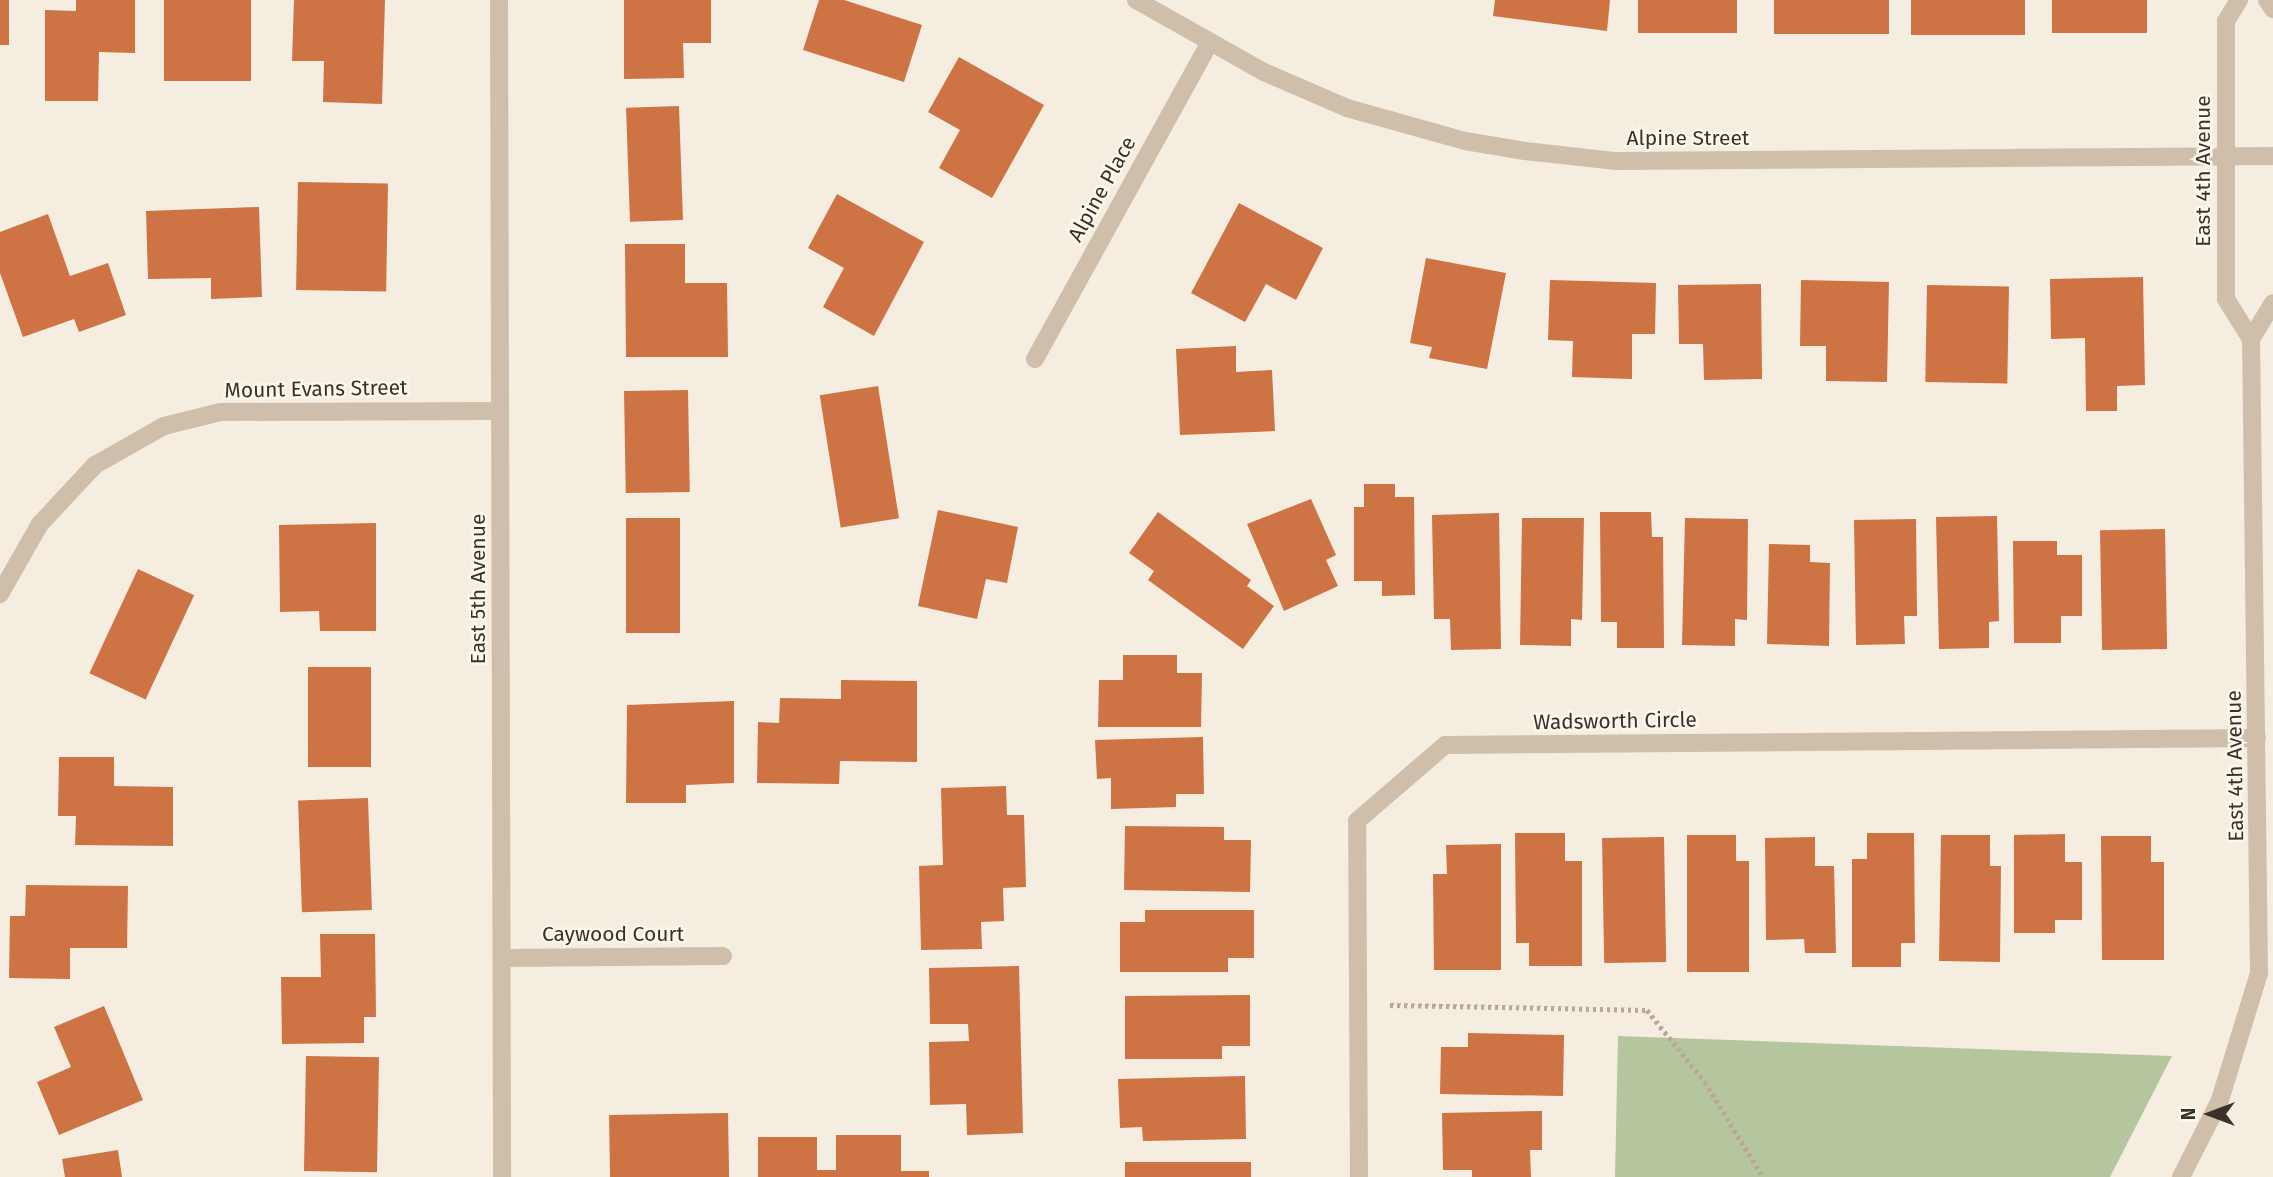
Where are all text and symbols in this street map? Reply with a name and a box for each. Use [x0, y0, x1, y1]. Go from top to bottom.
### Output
street label: East 4th Avenue [2190, 95, 2216, 247]
street label: Alpine Street [1627, 125, 1749, 151]
street label: Alpine Place [1063, 132, 1141, 246]
street label: Mount Evans Street [224, 375, 408, 403]
street label: East 5th Avenue [465, 514, 491, 664]
street label: East 4th Avenue [2221, 690, 2249, 842]
street label: Wadsworth Circle [1533, 707, 1697, 735]
street label: Caywood Court [542, 921, 684, 947]
north arrow [2175, 1079, 2245, 1149]
text: N [2177, 1108, 2200, 1120]

